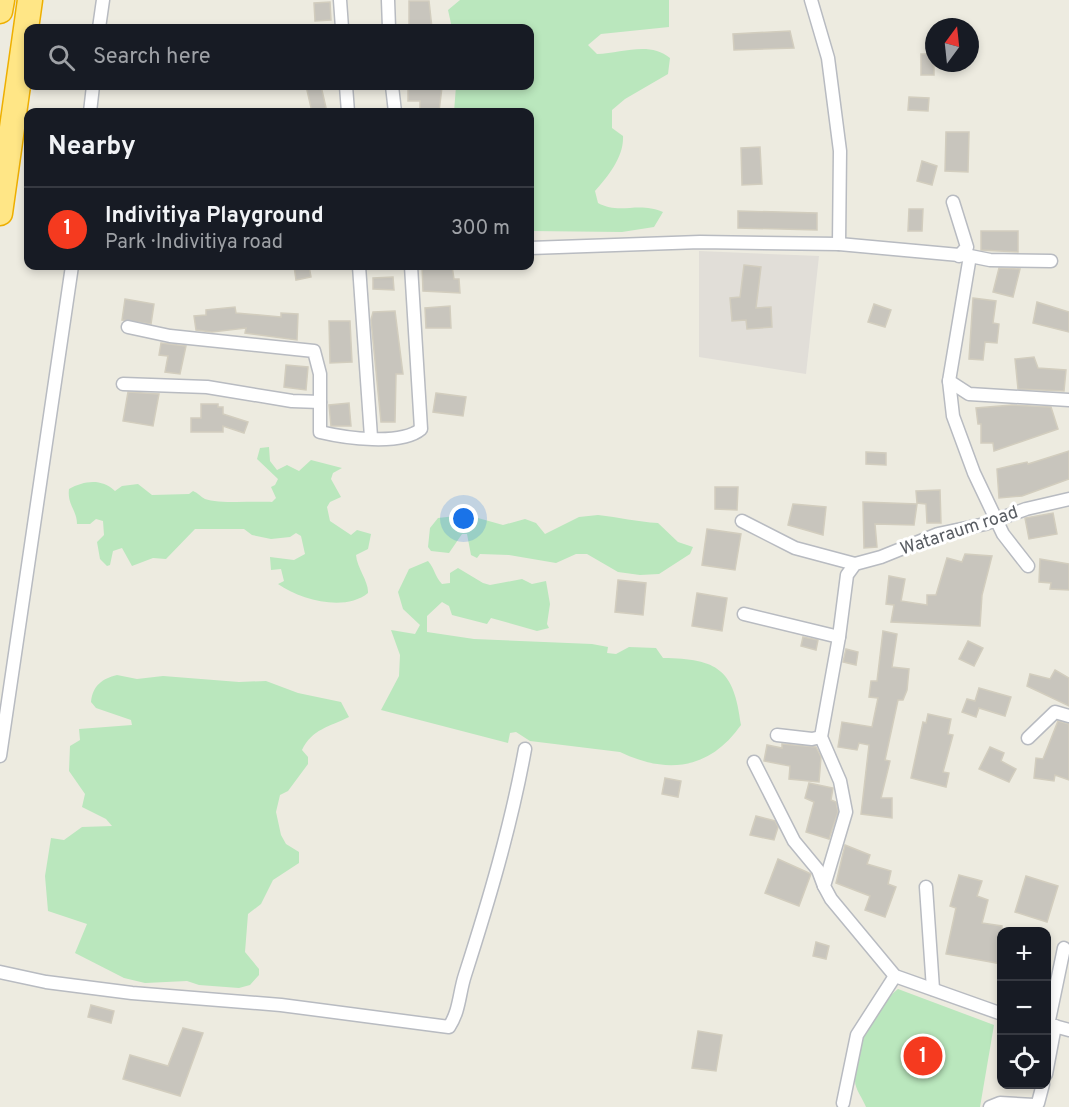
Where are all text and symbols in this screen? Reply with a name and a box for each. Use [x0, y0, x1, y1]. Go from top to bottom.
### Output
north arrow [925, 18, 979, 72]
search box [24, 24, 534, 90]
icon: search [45, 41, 78, 74]
text: Search here [93, 44, 211, 71]
text: Nearby [48, 131, 136, 164]
text: Indivitiya Playground [105, 203, 324, 230]
text: 1 [64, 216, 72, 242]
text: 300 m [451, 216, 510, 242]
text: Park · Indivitiya road [105, 230, 283, 256]
street label: Wataraum road [898, 502, 1021, 561]
your location [449, 504, 478, 533]
map controls [997, 927, 1051, 1089]
button: + [997, 927, 1051, 981]
button: − [997, 981, 1051, 1035]
pin: 1 [904, 1034, 942, 1078]
button: locate [997, 1035, 1051, 1089]

